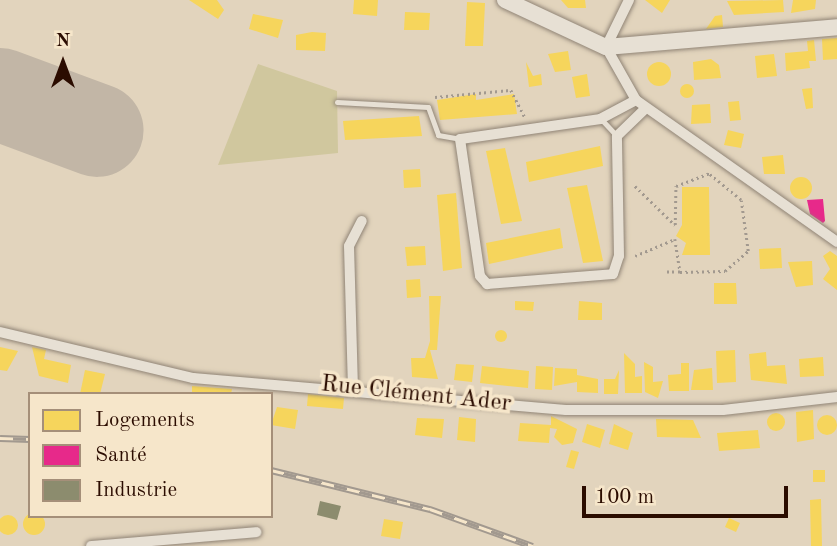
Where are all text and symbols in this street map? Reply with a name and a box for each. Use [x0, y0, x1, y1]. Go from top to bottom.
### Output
north arrow [28, 28, 98, 98]
text: N [56, 32, 70, 51]
street label: Rue Clément Ader [319, 371, 513, 419]
legend [28, 392, 273, 518]
text: Logements [95, 410, 195, 431]
text: Santé [95, 445, 147, 466]
scale bar [585, 472, 792, 516]
text: Industrie [95, 480, 177, 501]
text: 100 m [595, 487, 654, 508]

